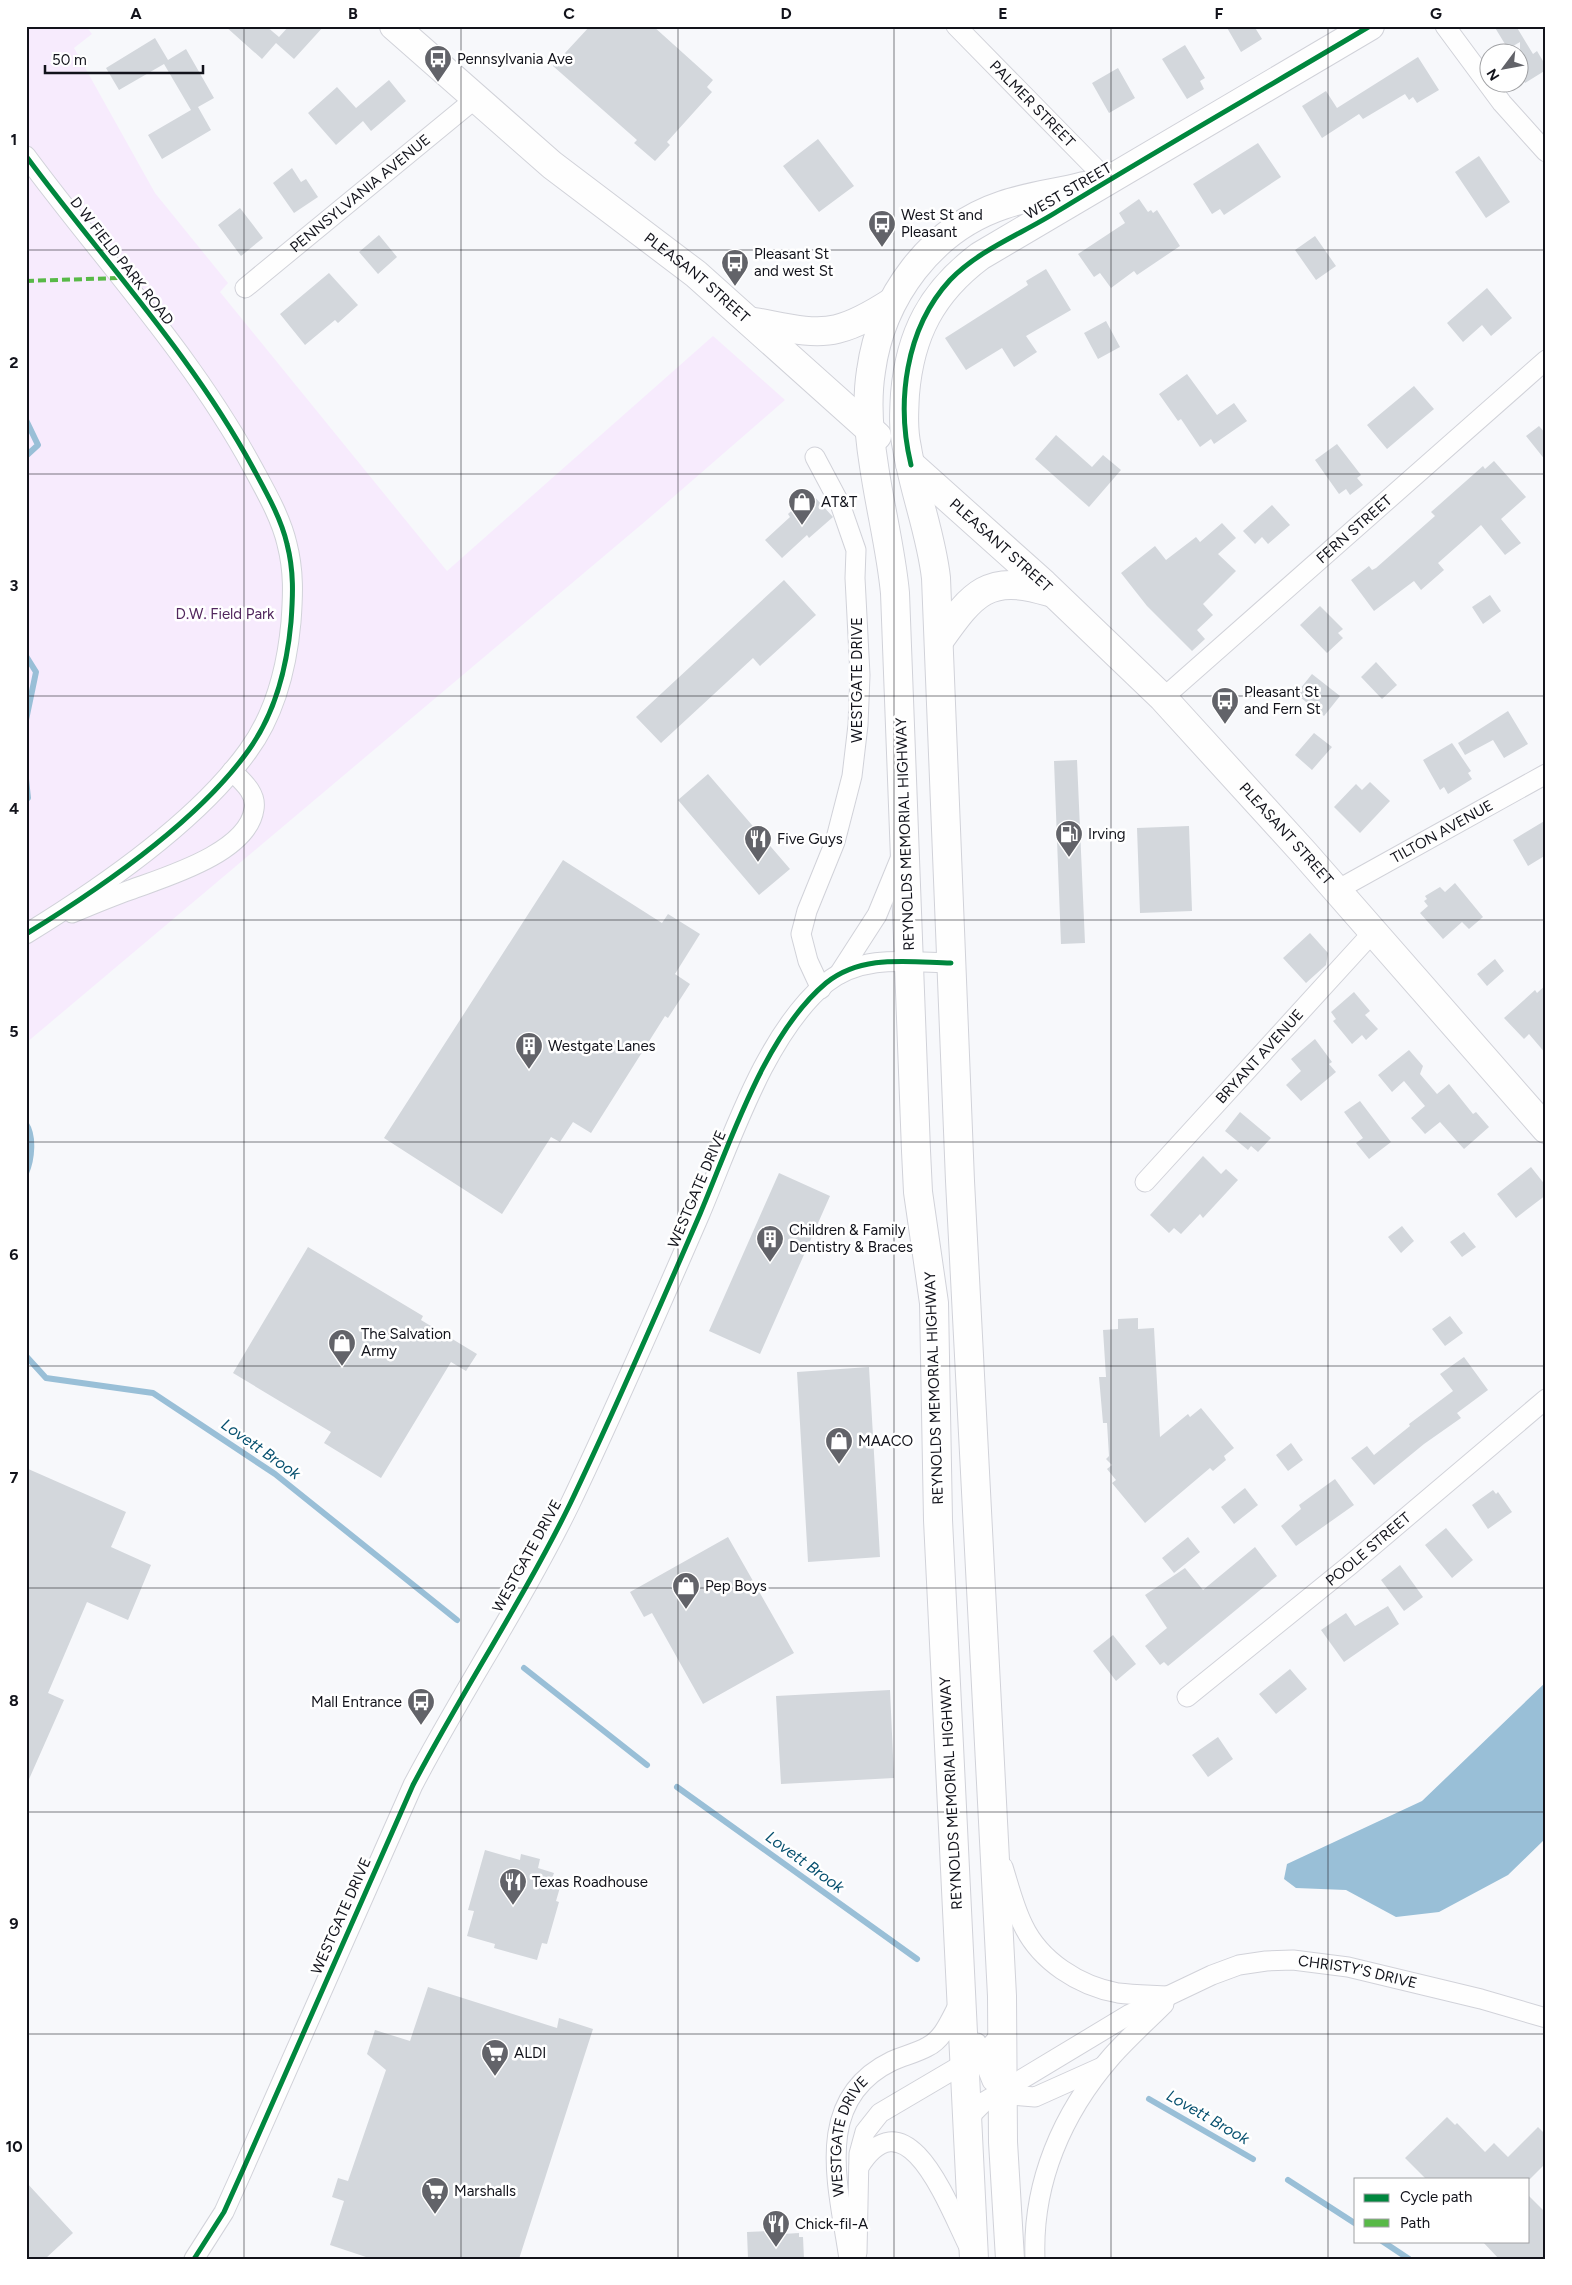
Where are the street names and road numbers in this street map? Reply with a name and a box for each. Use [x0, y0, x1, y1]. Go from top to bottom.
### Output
street label: PALMER STREET [986, 57, 1079, 151]
street label: PENNSYLVANIA AVENUE [286, 130, 434, 256]
street label: WEST STREET [1021, 158, 1115, 223]
street label: D W FIELD PARK ROAD [66, 193, 178, 329]
street label: PLEASANT STREET [641, 229, 754, 327]
street label: FERN STREET [1313, 491, 1396, 567]
street label: PLEASANT STREET [946, 495, 1056, 596]
street label: WESTGATE DRIVE [848, 617, 866, 743]
street label: REYNOLDS MEMORIAL HIGHWAY [892, 717, 918, 951]
street label: PLEASANT STREET [1235, 779, 1337, 889]
street label: TILTON AVENUE [1388, 796, 1496, 867]
street label: BRYANT AVENUE [1212, 1006, 1307, 1107]
street label: WESTGATE DRIVE [664, 1128, 730, 1250]
street label: REYNOLDS MEMORIAL HIGHWAY [921, 1271, 947, 1505]
street label: WESTGATE DRIVE [489, 1497, 565, 1615]
street label: POOLE STREET [1322, 1508, 1415, 1590]
street label: REYNOLDS MEMORIAL HIGHWAY [936, 1676, 966, 1910]
street label: WESTGATE DRIVE [307, 1855, 375, 1977]
street label: CHRISTY'S DRIVE [1297, 1952, 1419, 1992]
street label: WESTGATE DRIVE [827, 2072, 872, 2198]

